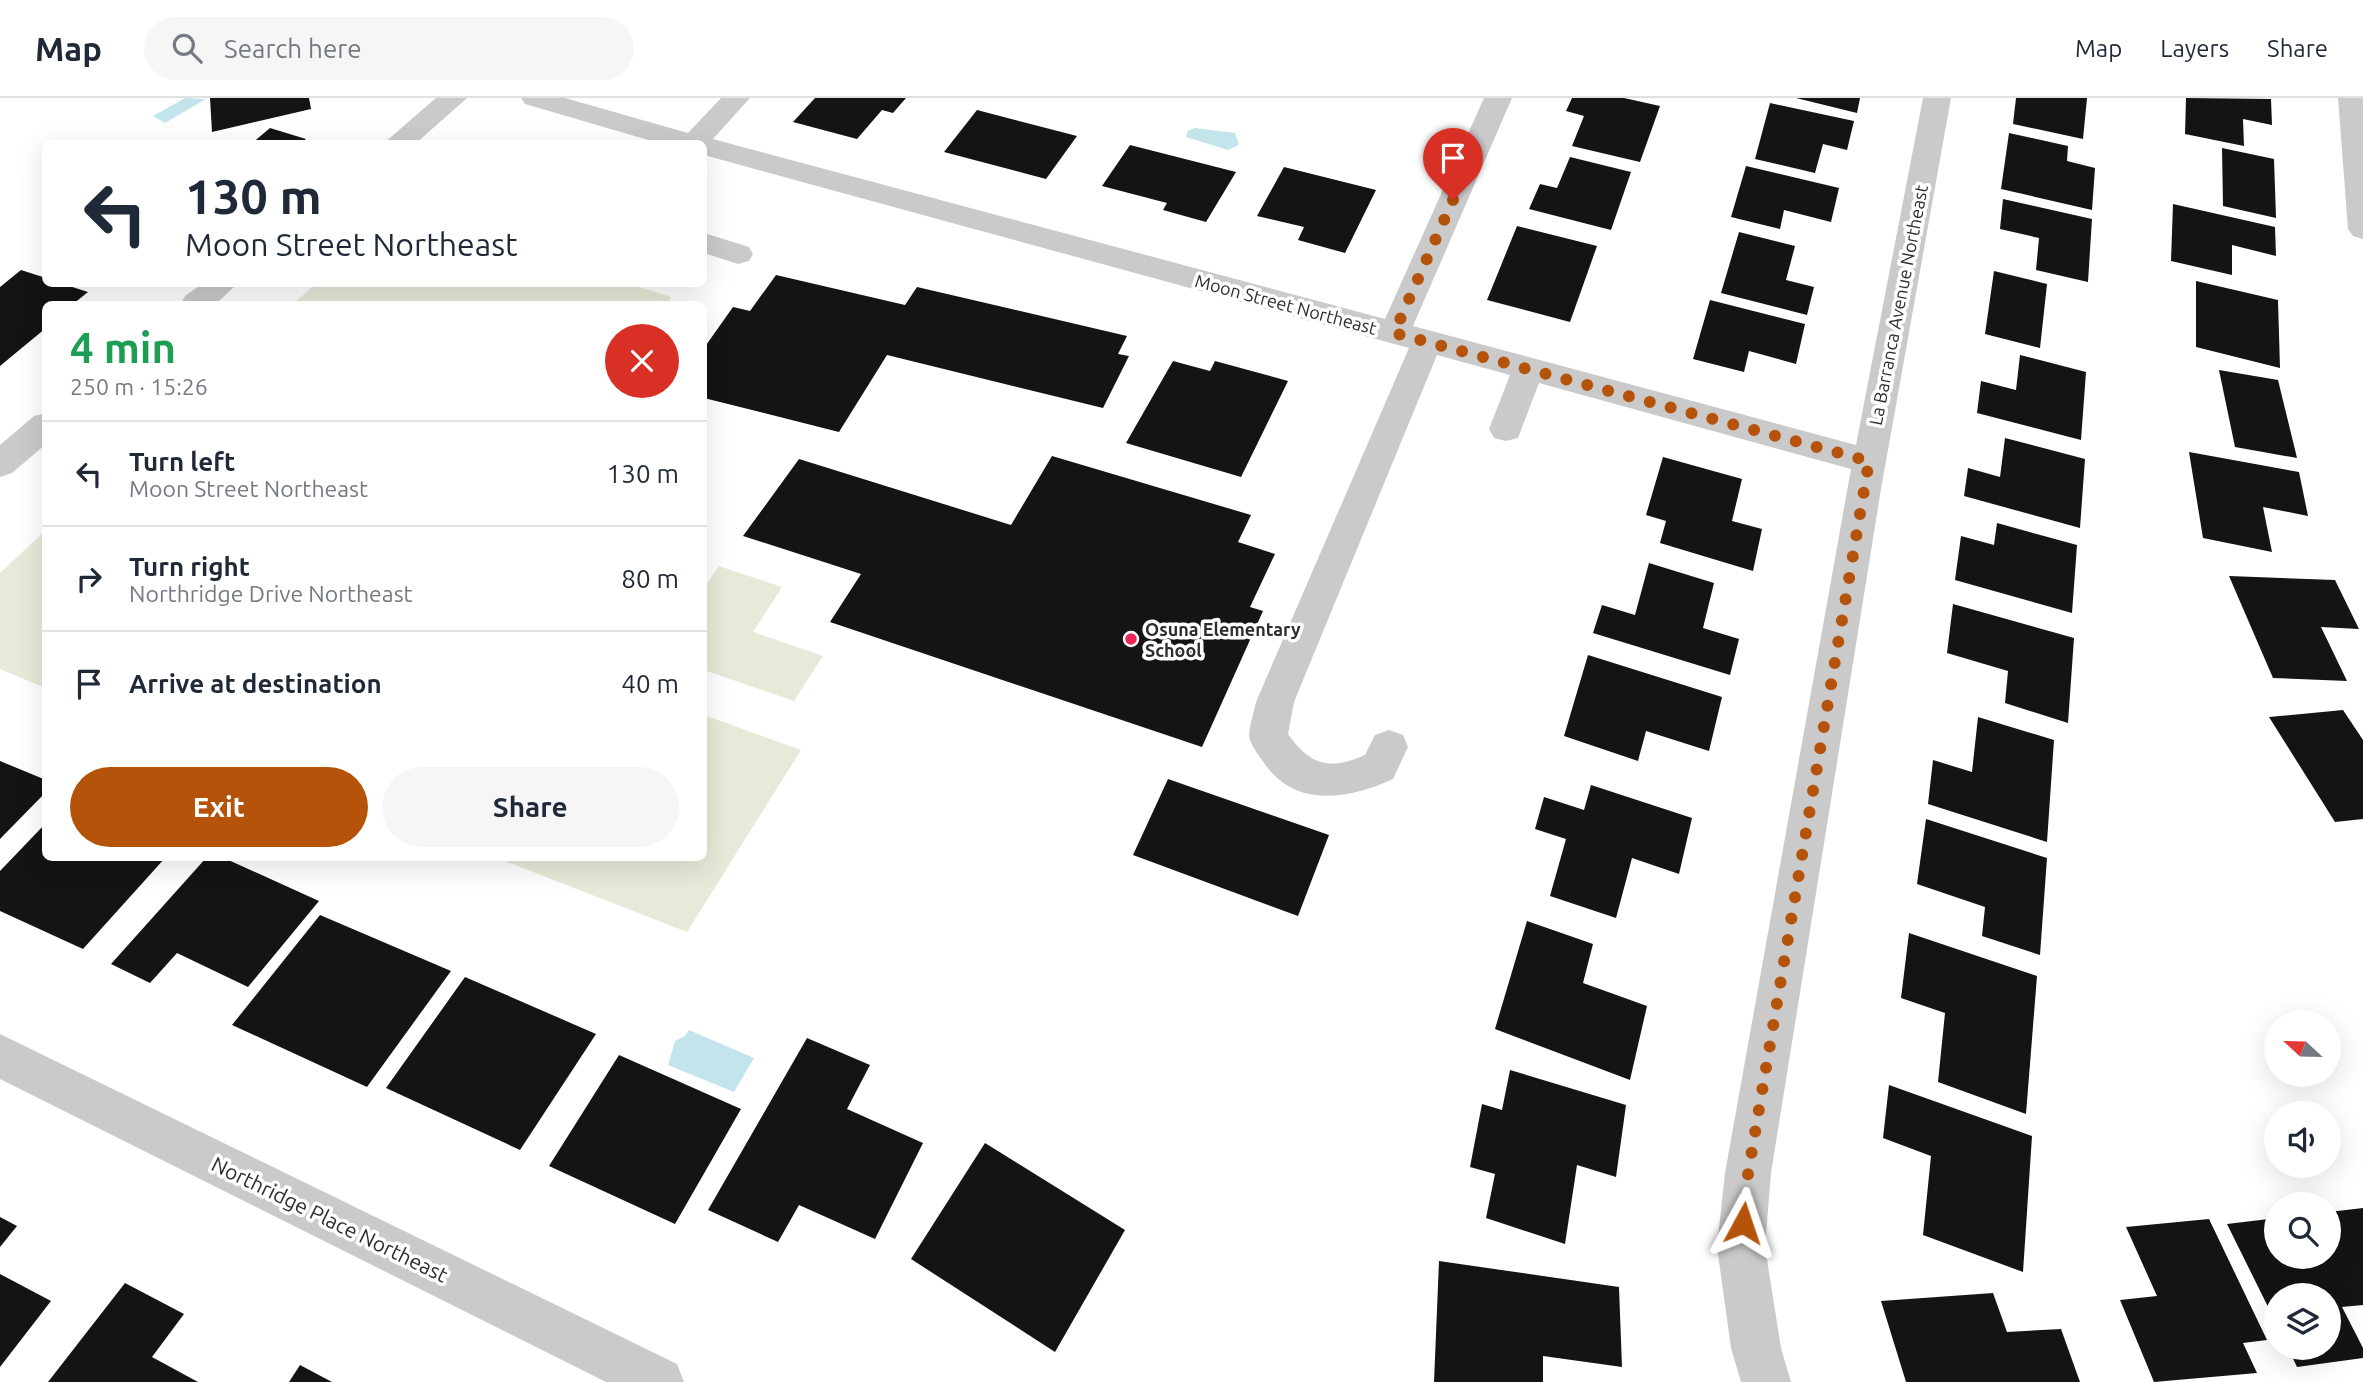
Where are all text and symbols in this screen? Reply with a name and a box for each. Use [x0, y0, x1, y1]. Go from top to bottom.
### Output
search box [144, 17, 634, 80]
icon: search [168, 29, 206, 67]
text: Map [35, 30, 102, 67]
text: Search here [224, 34, 362, 63]
text: Map [2075, 35, 2122, 62]
text: Layers [2160, 35, 2229, 62]
text: Share [2267, 35, 2328, 62]
pin [1423, 128, 1483, 200]
icon: arrive [1434, 139, 1472, 177]
icon: left [70, 168, 161, 259]
text: 130 m [185, 168, 322, 223]
street label: La Barranca Avenue Northeast [1865, 183, 1931, 427]
text: Moon Street Northeast [185, 226, 518, 262]
street label: Moon Street Northeast [1193, 270, 1379, 338]
text: 4 min [70, 324, 176, 371]
button: close [605, 324, 679, 398]
text: 250 m · 15:26 [70, 374, 208, 399]
text: Turn left [129, 447, 235, 476]
icon: left [70, 455, 108, 493]
text: 130 m [607, 459, 679, 488]
text: Moon Street Northeast [129, 476, 368, 501]
text: Turn right [129, 552, 250, 581]
icon: right [70, 560, 108, 598]
text: 80 m [621, 564, 679, 593]
text: Northridge Drive Northeast [129, 581, 413, 606]
place label: Osuna Elementary School [1145, 619, 1301, 660]
marker: Osuna Elementary School [1123, 631, 1139, 647]
icon: arrive [70, 665, 108, 703]
text: Arrive at destination [129, 669, 382, 698]
text: 40 m [621, 669, 679, 698]
button: Exit [70, 767, 368, 847]
button: Share [382, 767, 679, 847]
north arrow [2264, 1010, 2342, 1087]
map controls [2264, 1010, 2341, 1360]
button: sound [2264, 1101, 2341, 1178]
street label: Northridge Place Northeast [208, 1151, 452, 1287]
position arrow [1706, 1186, 1780, 1260]
button: search [2264, 1192, 2341, 1269]
button: layers [2264, 1283, 2341, 1360]

